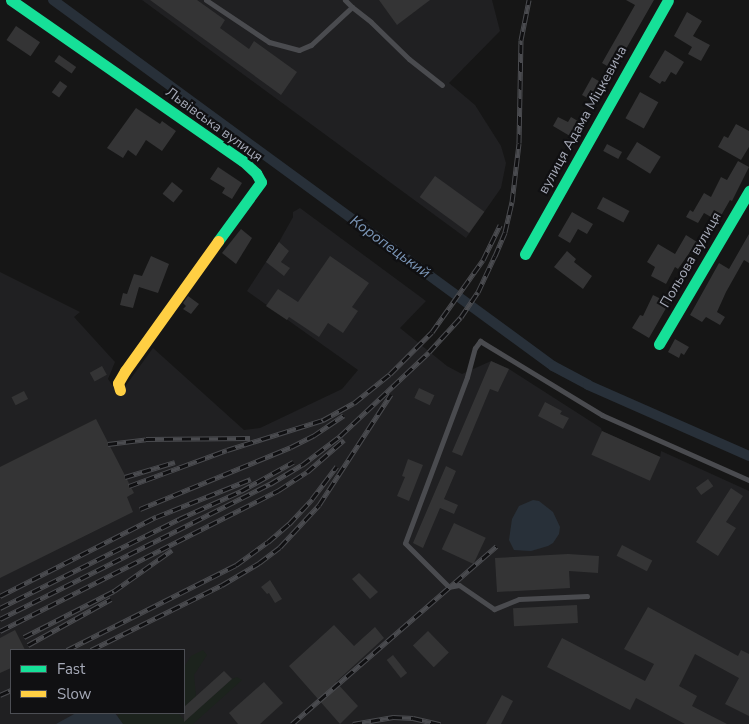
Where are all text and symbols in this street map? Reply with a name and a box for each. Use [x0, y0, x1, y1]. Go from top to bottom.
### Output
street label: вулиця Адама Міцкевича [535, 43, 631, 197]
street label: Львівська вулиця [162, 84, 266, 166]
street label: Польова вулиця [657, 209, 725, 311]
water label: Коропецький [346, 212, 434, 282]
legend [10, 649, 185, 714]
text: Fast [57, 659, 85, 679]
text: Slow [57, 684, 91, 704]

